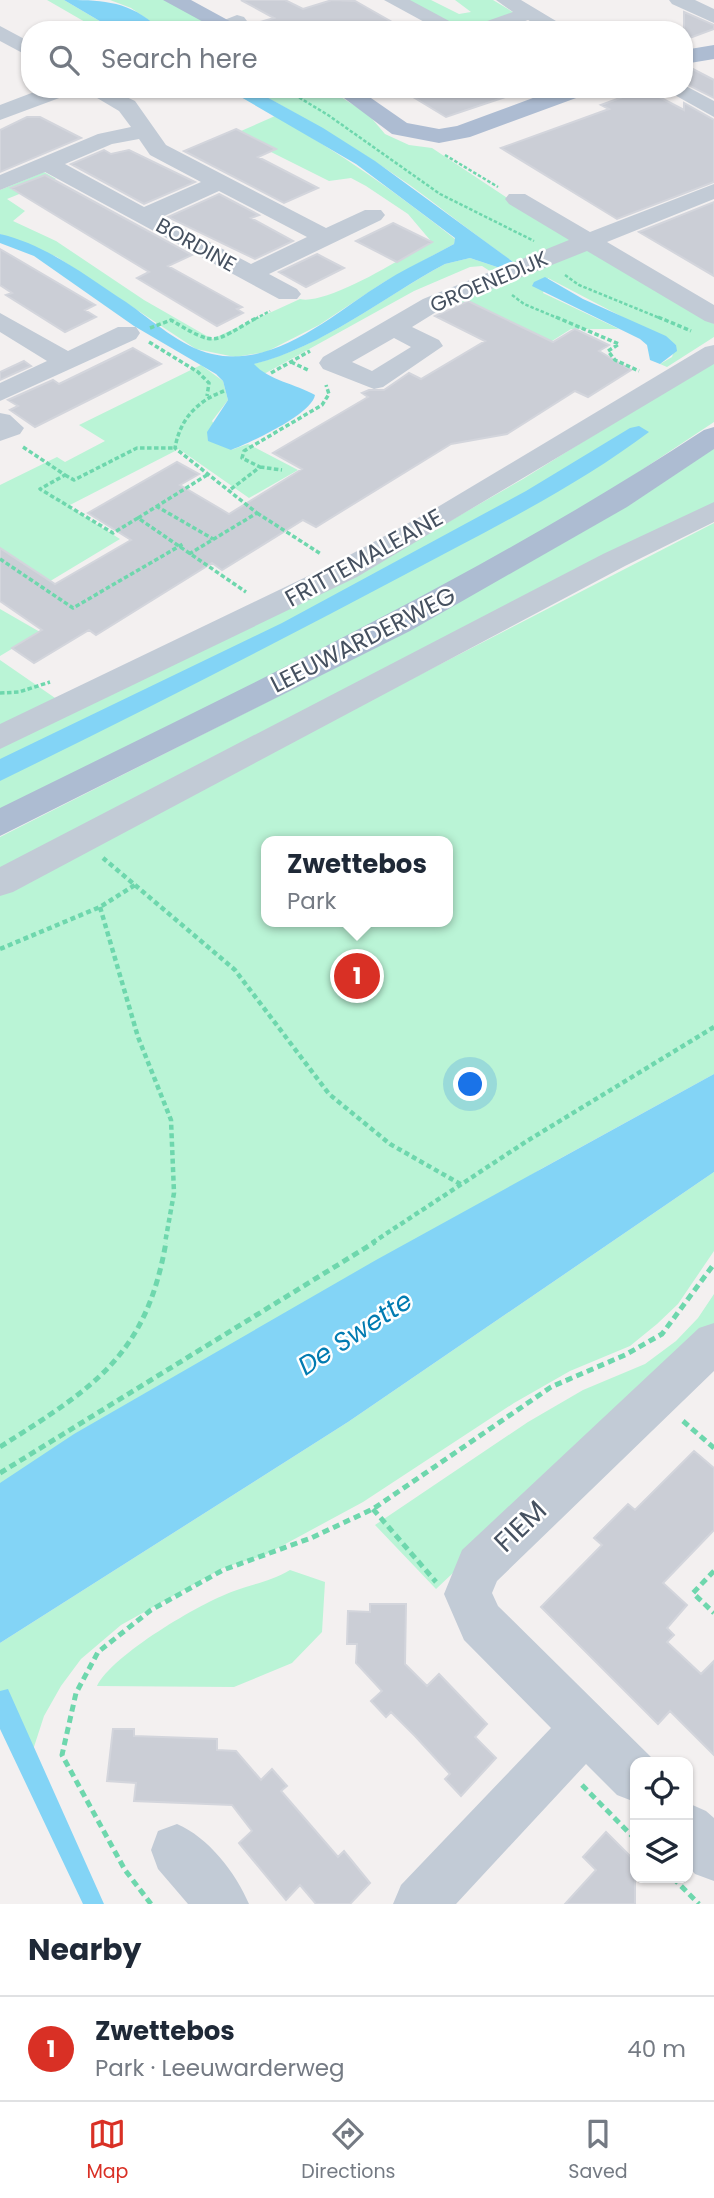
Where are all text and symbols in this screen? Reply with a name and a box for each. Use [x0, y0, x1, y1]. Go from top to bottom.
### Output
search box [21, 21, 693, 98]
icon: search [45, 41, 83, 79]
text: Search here [101, 41, 258, 77]
street label: BORDINE [151, 211, 242, 279]
street label: GROENEDIJK [425, 243, 553, 319]
street label: FRITTEMALEANE [279, 501, 449, 615]
street label: LEEUWARDERWEG [265, 579, 461, 700]
popup [261, 836, 453, 927]
text: Zwettebos [287, 846, 427, 882]
text: Park [287, 885, 336, 917]
pin: 1 [334, 950, 380, 1002]
your location [453, 1067, 487, 1101]
water label: De Swette [291, 1283, 419, 1383]
street label: FIEM [485, 1492, 555, 1561]
map controls [630, 1757, 693, 1883]
button: locate [630, 1757, 693, 1820]
button: layers [630, 1820, 693, 1883]
text: Nearby [28, 1928, 142, 1971]
text: Zwettebos [95, 2013, 235, 2049]
text: 1 [47, 2033, 55, 2065]
text: 40 m [627, 2033, 686, 2065]
text: Park · Leeuwarderweg [95, 2052, 345, 2084]
tab: Map [86, 2115, 128, 2186]
tab: Directions [301, 2115, 396, 2186]
tab: Saved [568, 2115, 628, 2186]

